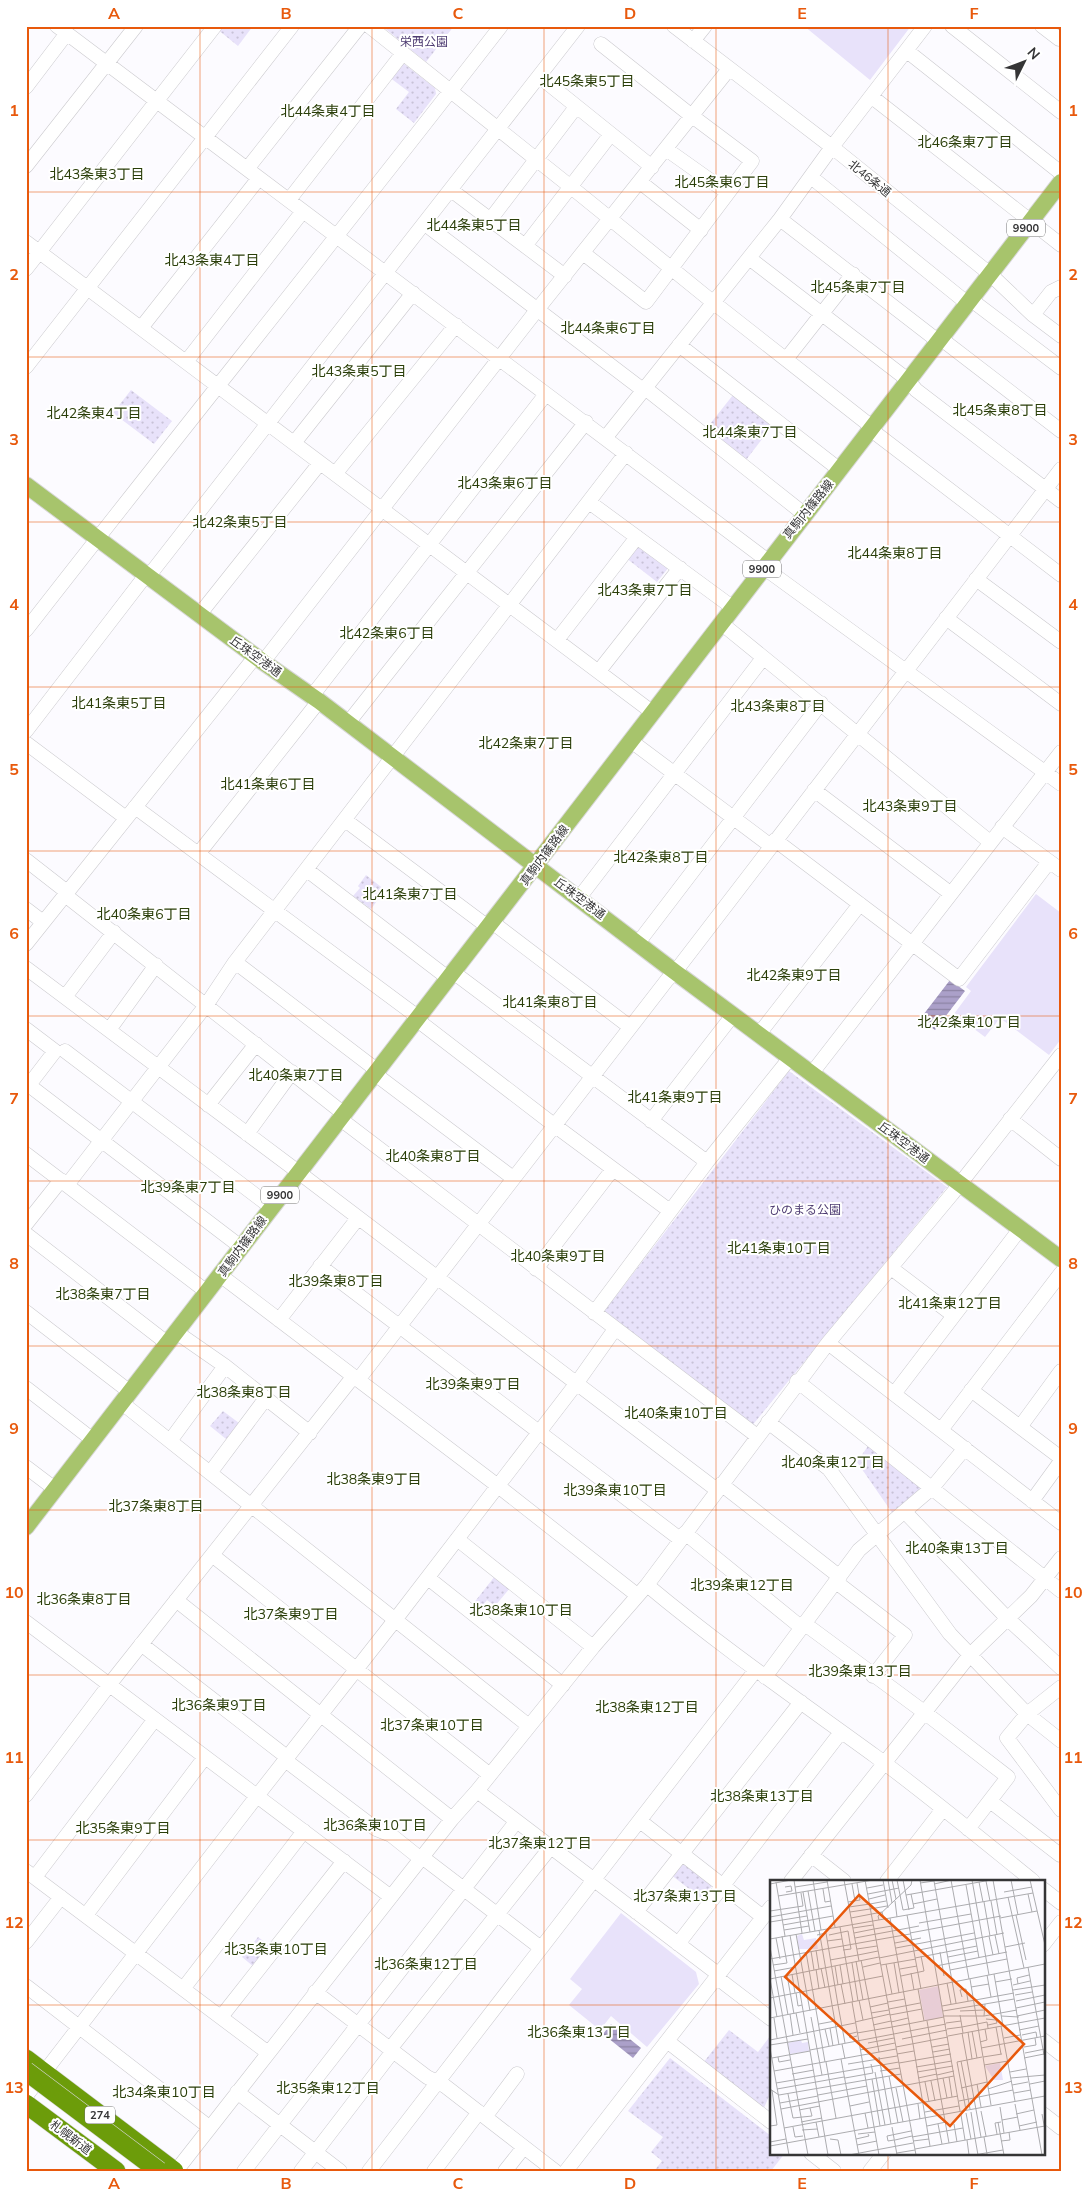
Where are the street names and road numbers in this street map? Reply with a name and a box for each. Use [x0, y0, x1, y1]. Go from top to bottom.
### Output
street label: 北46条通 [846, 156, 894, 200]
road number: 9900 [1007, 220, 1045, 237]
street label: 真駒内篠路線 [780, 476, 836, 542]
road number: 9900 [743, 560, 781, 578]
street label: 丘珠空港通 [227, 632, 285, 680]
street label: 真駒内篠路線 [516, 822, 572, 888]
street label: 丘珠空港通 [552, 874, 608, 922]
street label: 丘珠空港通 [876, 1118, 932, 1166]
road number: 9900 [261, 1186, 299, 1204]
street label: 真駒内篠路線 [214, 1213, 270, 1279]
road number: 274 [85, 2106, 115, 2124]
street label: 札幌新道 [47, 2117, 95, 2157]

